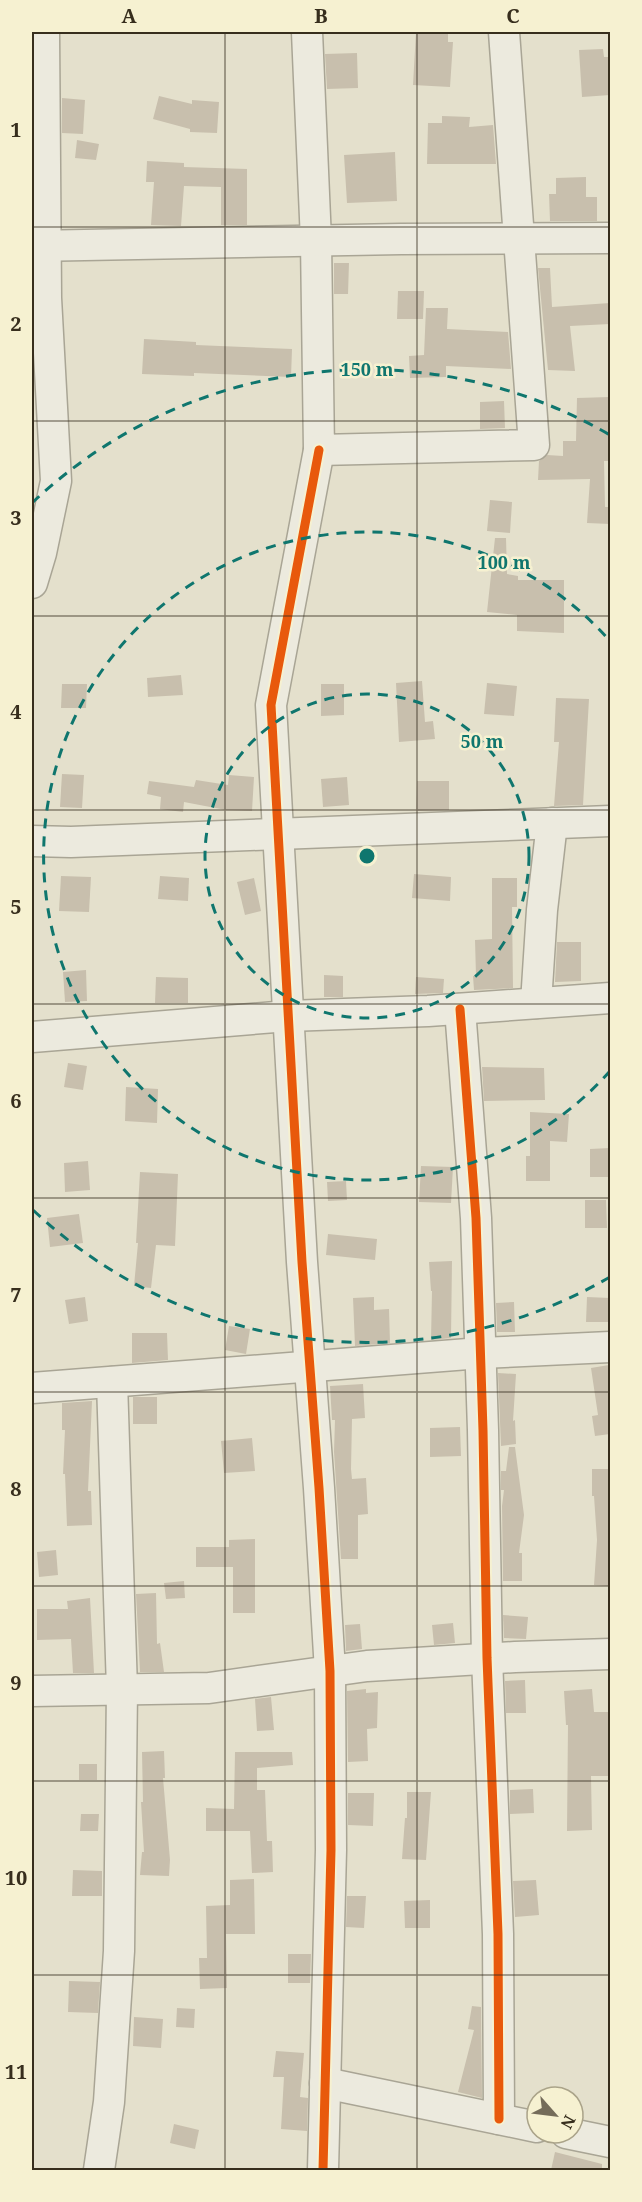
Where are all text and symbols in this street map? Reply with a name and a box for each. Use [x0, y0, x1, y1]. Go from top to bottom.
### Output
text: A [121, 2, 137, 29]
text: B [314, 2, 328, 29]
text: C [506, 2, 520, 29]
text: 1 [10, 116, 22, 143]
text: 2 [10, 310, 22, 337]
text: 150 m [341, 357, 394, 381]
text: 3 [10, 504, 22, 531]
text: 100 m [478, 550, 531, 574]
text: 4 [10, 698, 22, 725]
text: 50 m [461, 729, 504, 753]
centre of rings [357, 846, 377, 866]
text: 5 [10, 893, 22, 920]
text: 6 [10, 1087, 22, 1114]
text: 7 [10, 1281, 22, 1308]
text: 8 [10, 1475, 22, 1502]
text: 9 [10, 1669, 22, 1696]
text: 10 [5, 1864, 27, 1891]
text: 11 [5, 2058, 27, 2085]
north arrow [525, 2085, 585, 2145]
text: N [555, 2111, 581, 2133]

